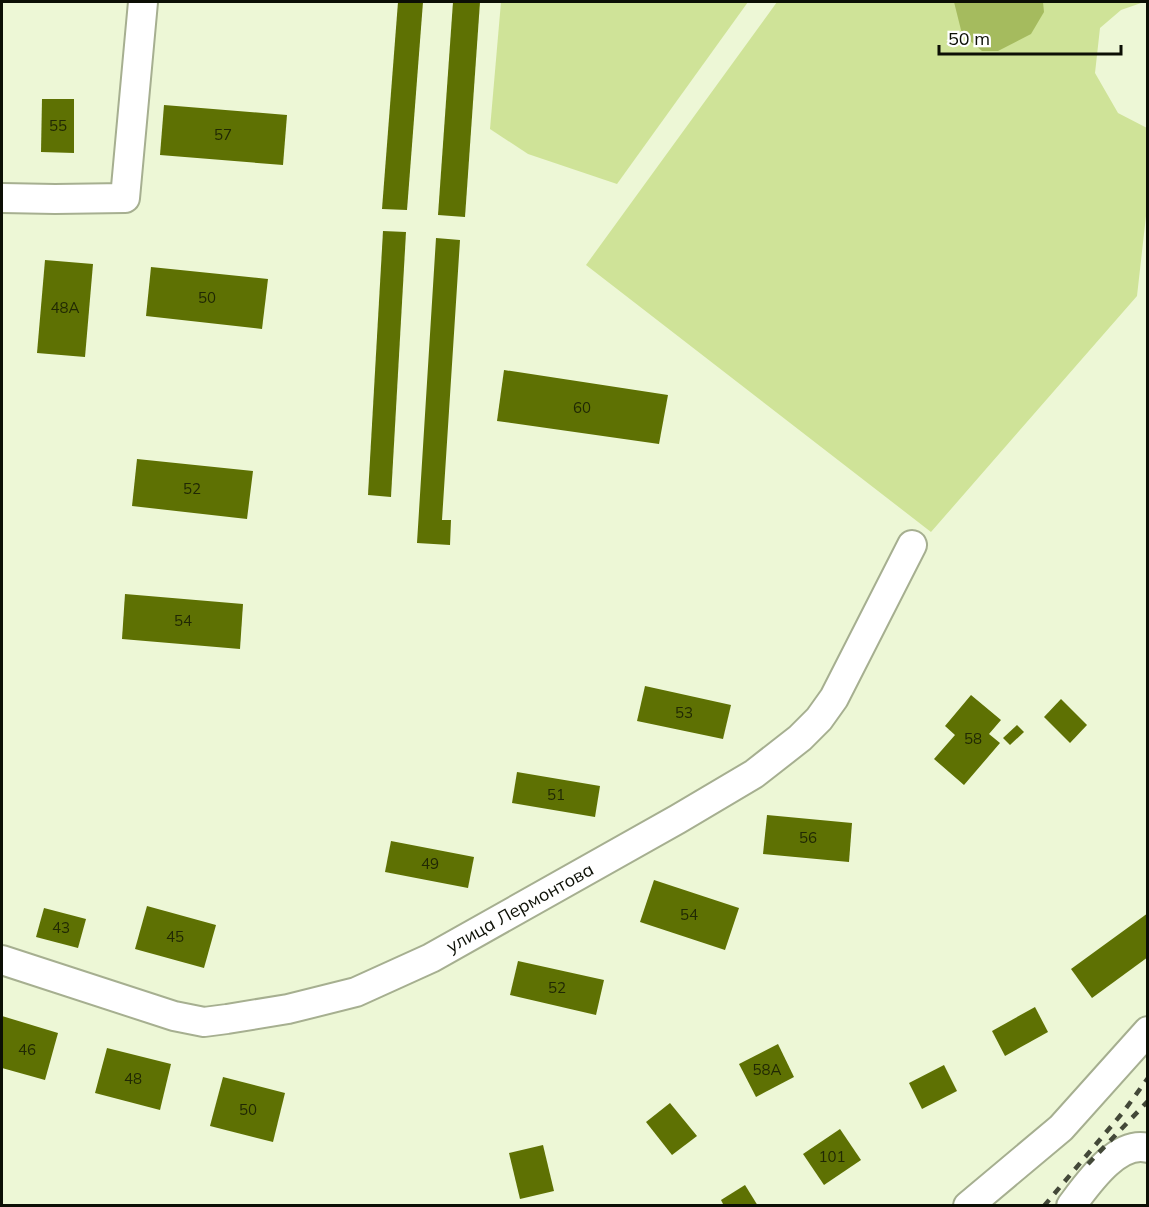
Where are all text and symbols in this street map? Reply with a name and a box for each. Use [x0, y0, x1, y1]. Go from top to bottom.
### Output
scale bar [939, 18, 1120, 56]
text: 50 m [948, 27, 990, 50]
house number: 55 [49, 116, 67, 135]
house number: 57 [214, 125, 232, 144]
house number: 50 [198, 288, 216, 307]
house number: 48А [50, 298, 80, 317]
house number: 60 [573, 398, 591, 417]
house number: 52 [183, 479, 201, 498]
house number: 54 [174, 611, 192, 630]
house number: 53 [675, 703, 693, 722]
house number: 58 [964, 729, 982, 748]
house number: 51 [547, 785, 565, 804]
house number: 56 [799, 828, 817, 847]
house number: 49 [421, 854, 439, 873]
street label: улица Лермонтова [442, 858, 597, 958]
house number: 54 [680, 905, 698, 924]
house number: 43 [52, 918, 70, 937]
house number: 45 [166, 927, 184, 946]
house number: 52 [548, 978, 566, 997]
house number: 46 [18, 1040, 36, 1059]
house number: 58А [752, 1060, 782, 1079]
house number: 48 [124, 1069, 142, 1088]
house number: 50 [239, 1100, 257, 1119]
house number: 101 [818, 1147, 846, 1166]

